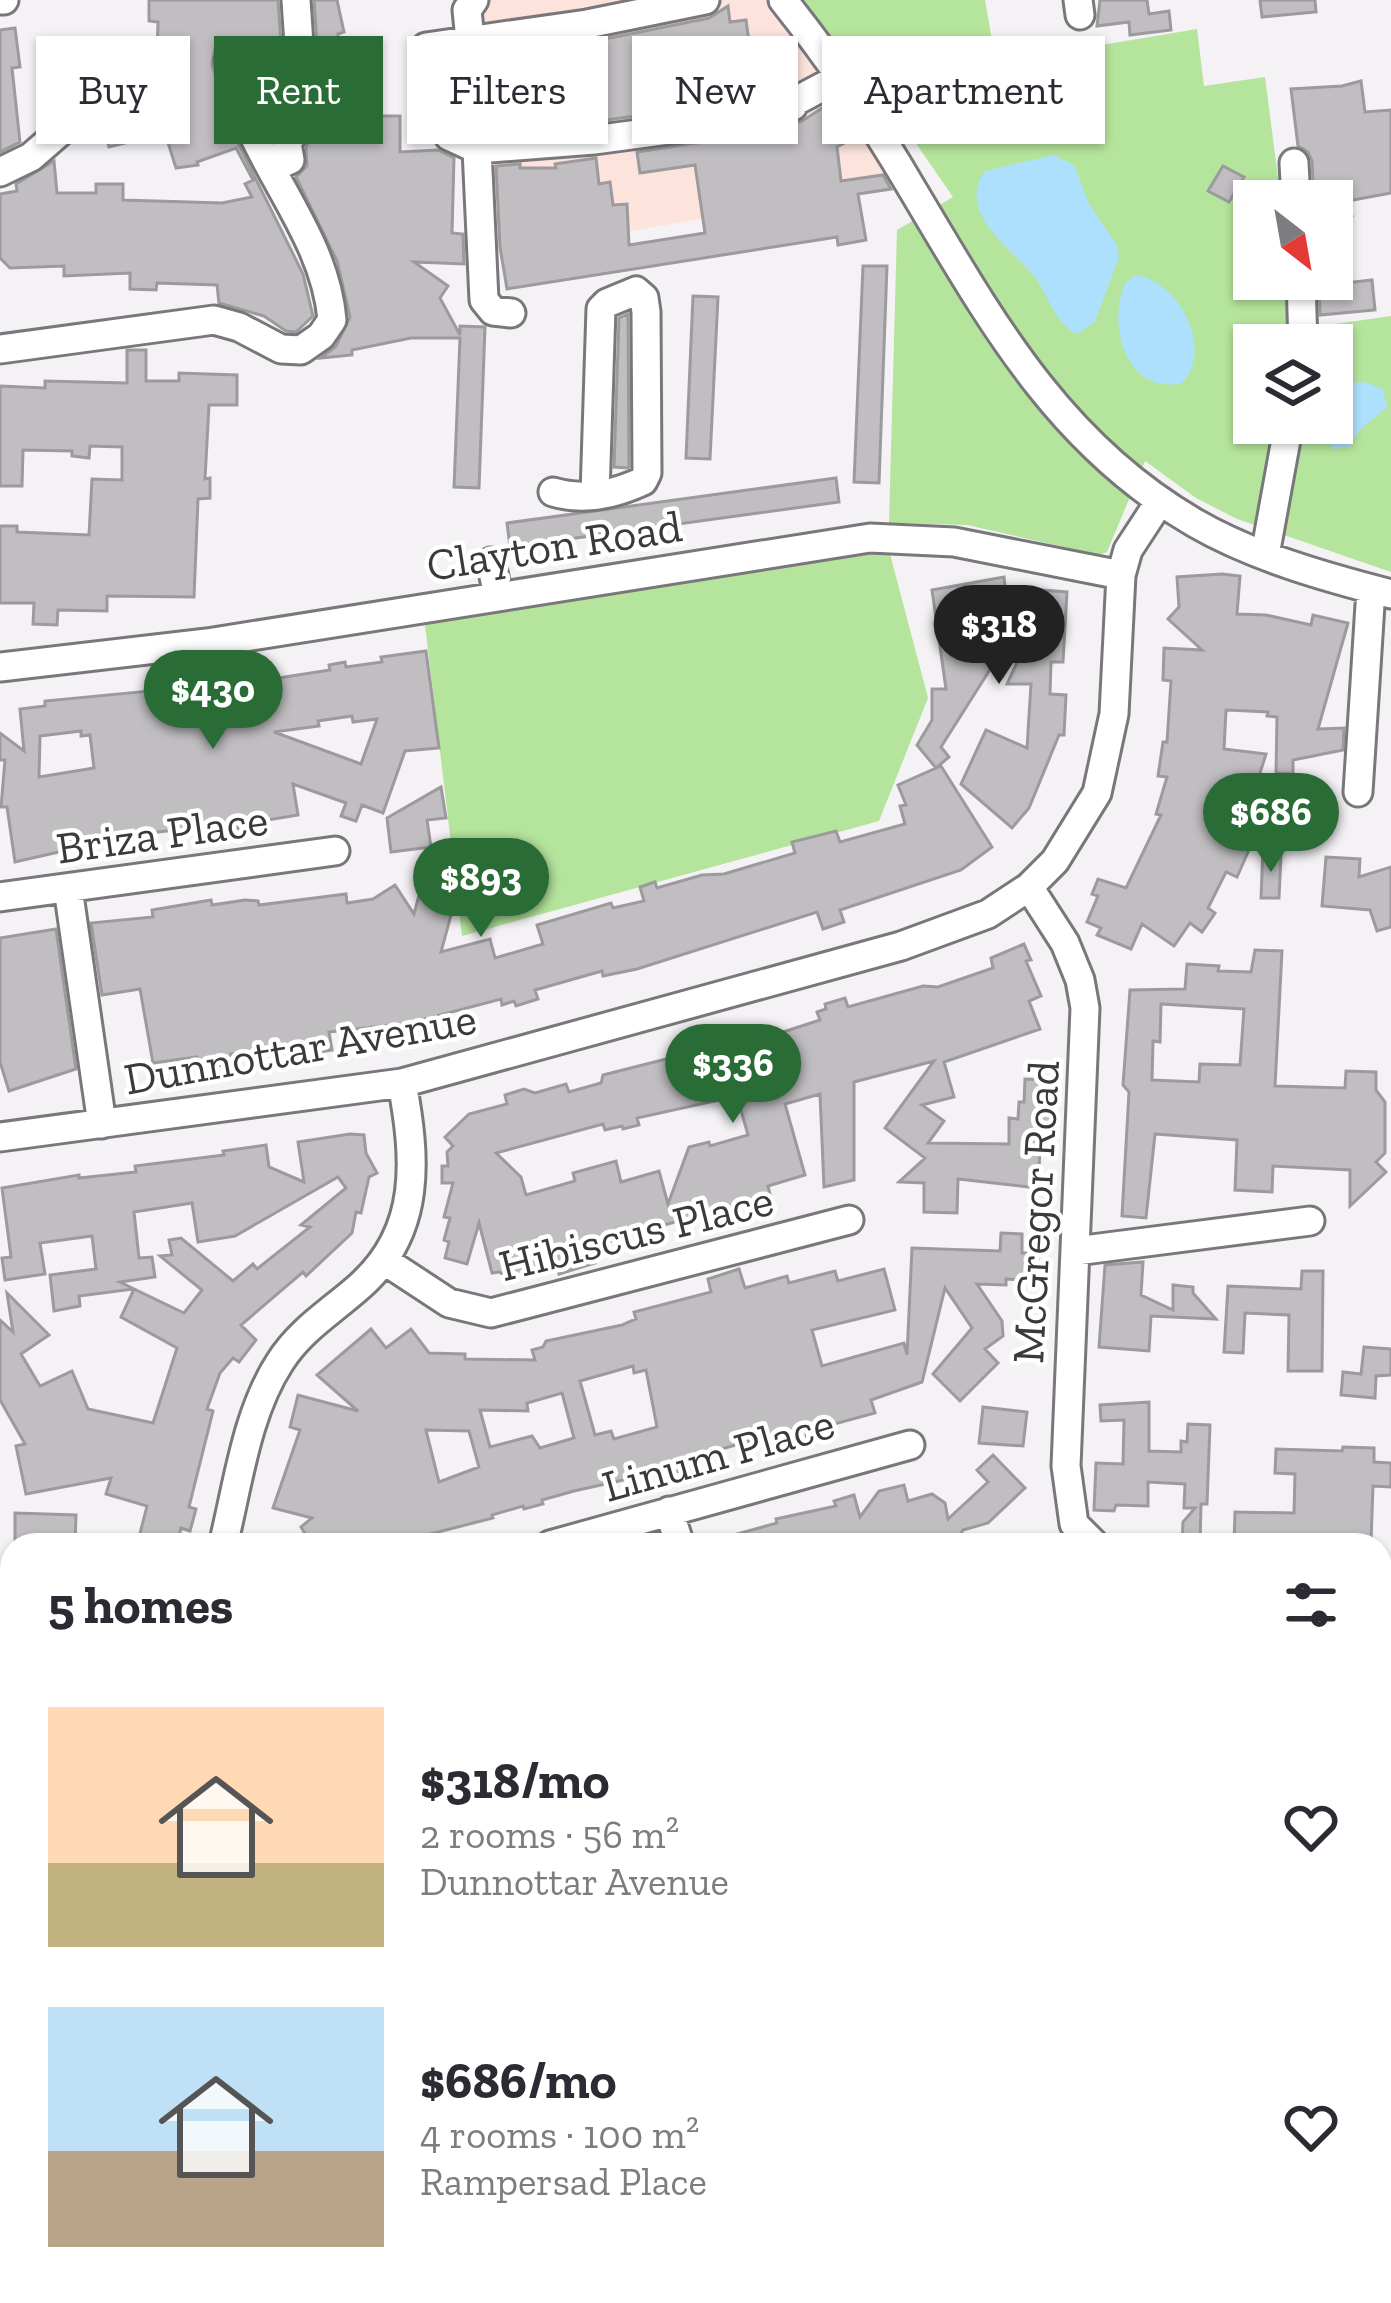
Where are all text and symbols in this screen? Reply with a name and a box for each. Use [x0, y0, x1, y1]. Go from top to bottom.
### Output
chip: Buy [36, 36, 190, 144]
chip: Rent [214, 36, 383, 144]
chip: Filters [407, 36, 608, 144]
chip: New [632, 36, 798, 144]
chip: Apartment [822, 36, 1105, 144]
north arrow [1233, 180, 1353, 300]
map controls [1233, 180, 1353, 444]
button: layers [1233, 324, 1353, 444]
street label: Clayton Road [423, 499, 686, 593]
pin: $318 [928, 585, 1070, 687]
text: $318 [961, 600, 1037, 647]
pin: $430 [142, 650, 284, 752]
text: $430 [171, 665, 255, 712]
pin: $686 [1200, 773, 1342, 875]
text: $686 [1230, 788, 1312, 835]
street label: Briza Place [53, 792, 271, 876]
pin: $893 [410, 838, 552, 940]
text: $893 [440, 853, 522, 900]
street label: Dunnottar Avenue [120, 991, 480, 1107]
pin: $336 [662, 1024, 804, 1126]
text: $336 [692, 1039, 774, 1086]
street label: McGregor Road [1001, 1059, 1071, 1365]
street label: Hibiscus Place [494, 1173, 779, 1293]
street label: Linum Place [596, 1396, 840, 1514]
icon: filters [1278, 1572, 1344, 1638]
text: 5 homes [48, 1575, 233, 1636]
text: $318/mo [420, 1750, 609, 1811]
icon: home [144, 1755, 288, 1899]
icon: heart [1278, 1794, 1344, 1860]
text: 2 rooms · 56 m² [420, 1811, 679, 1858]
text: Dunnottar Avenue [420, 1858, 729, 1905]
text: $686/mo [420, 2050, 616, 2111]
icon: home [144, 2055, 288, 2199]
icon: heart [1278, 2094, 1344, 2160]
text: 4 rooms · 100 m² [420, 2111, 699, 2158]
text: Rampersad Place [420, 2158, 707, 2205]

